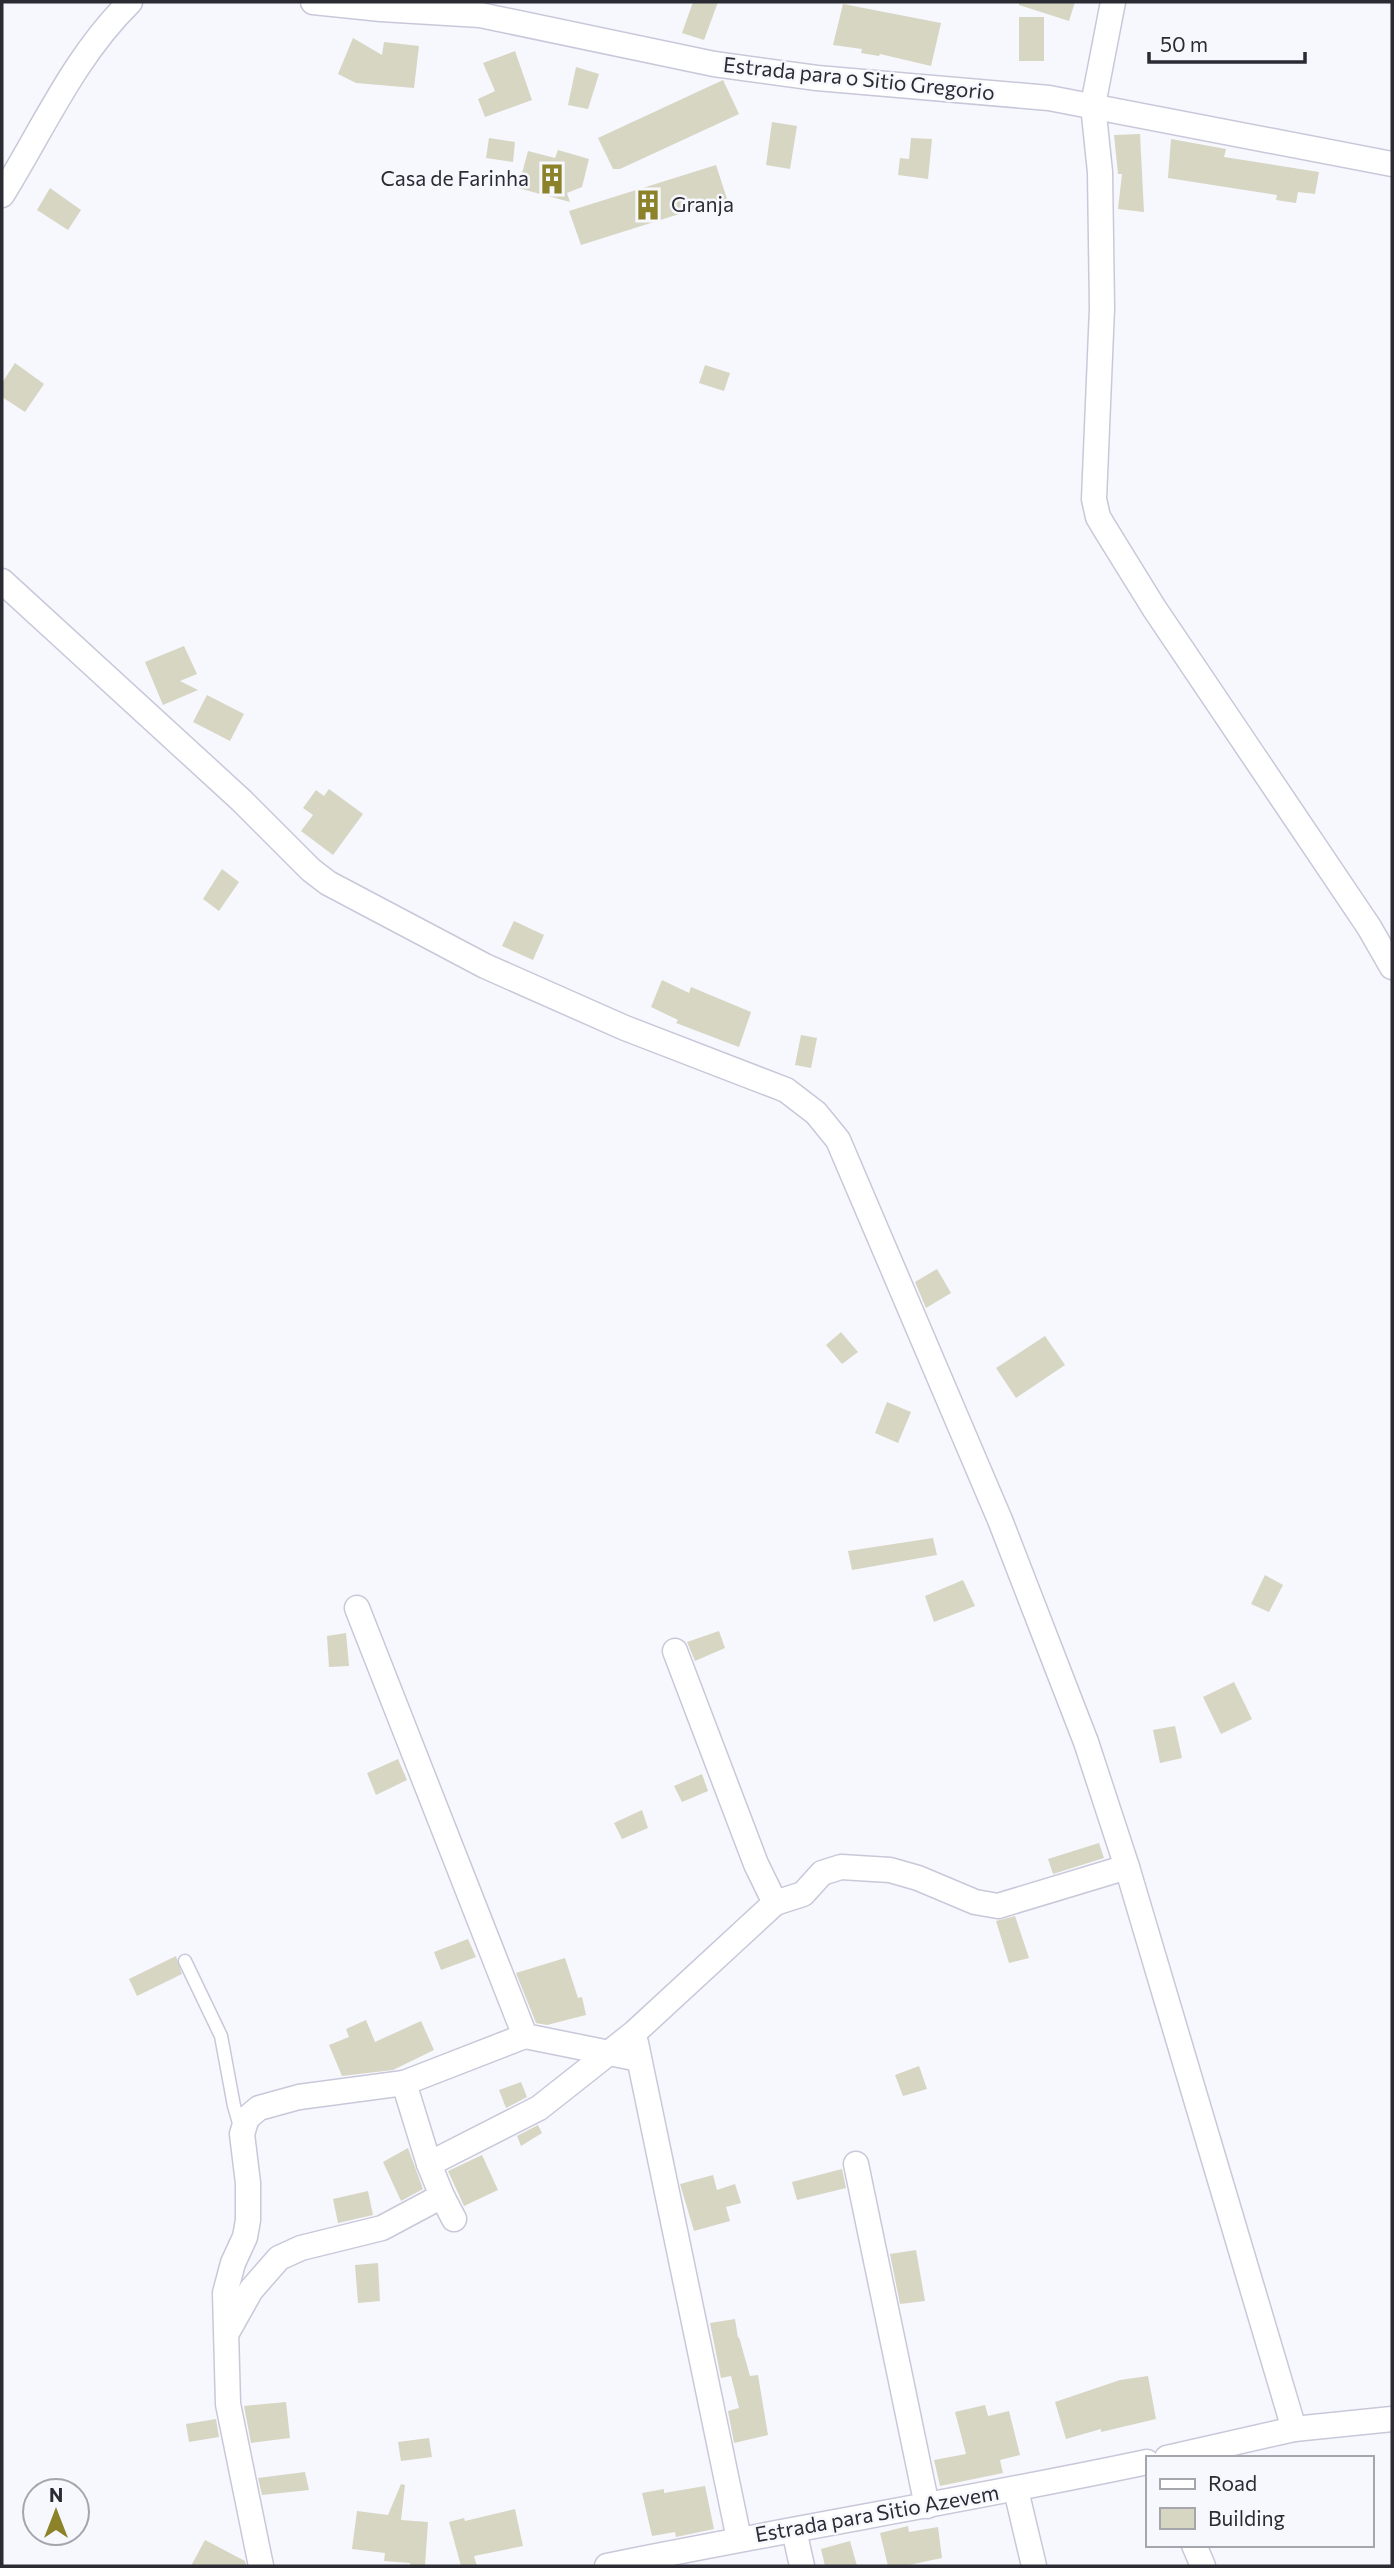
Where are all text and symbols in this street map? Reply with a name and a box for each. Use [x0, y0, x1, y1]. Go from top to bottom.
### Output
scale bar [1149, 21, 1305, 65]
text: 50 m [1160, 31, 1208, 56]
street label: Estrada para o Sitio Gregorio [722, 51, 996, 104]
building icon: Casa de Farinha [535, 162, 569, 196]
place label: Casa de Farinha [380, 165, 529, 190]
building icon: Granja [631, 188, 665, 222]
place label: Granja [671, 191, 734, 216]
legend [1146, 2456, 1373, 2547]
text: Road [1208, 2470, 1257, 2495]
north arrow [21, 2477, 91, 2547]
street label: Estrada para Sitio Azevem [753, 2479, 1001, 2546]
text: N [49, 2483, 63, 2506]
text: Building [1208, 2505, 1285, 2530]

